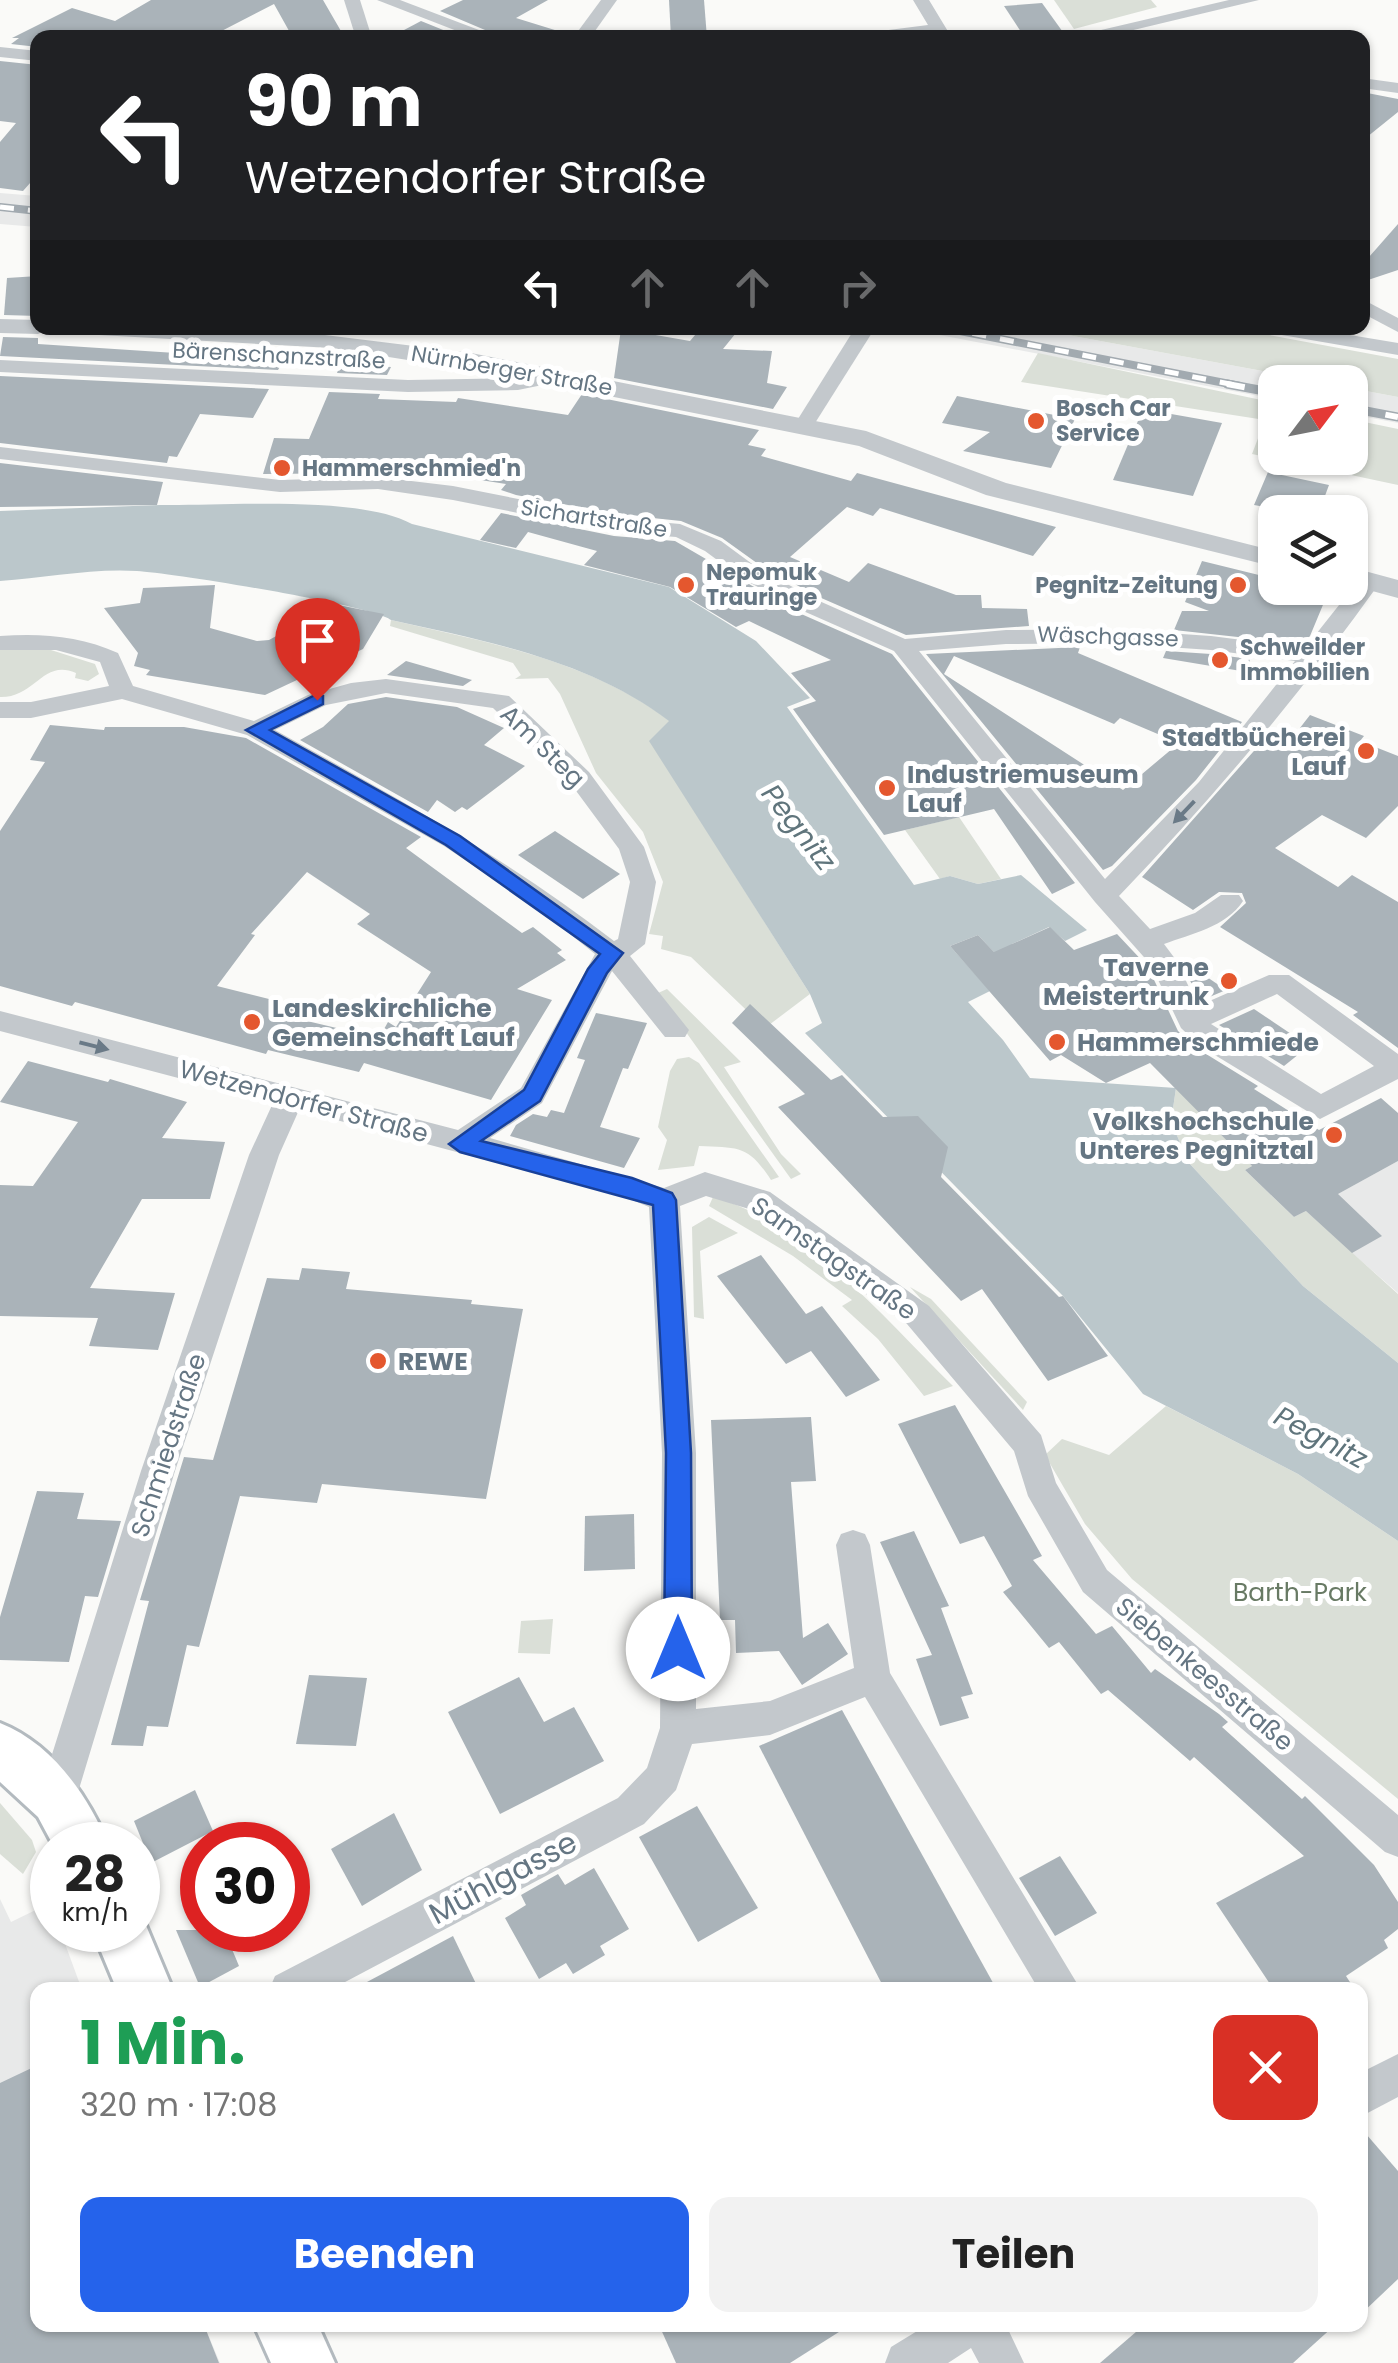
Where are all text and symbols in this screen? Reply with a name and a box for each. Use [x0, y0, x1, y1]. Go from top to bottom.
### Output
text: 90 m [245, 52, 423, 151]
icon: left [80, 70, 210, 200]
text: Wetzendorfer Straße [245, 146, 706, 209]
icon: left [515, 260, 570, 315]
icon: ahead [620, 260, 675, 315]
icon: ahead [725, 260, 780, 315]
icon: right [830, 260, 885, 315]
street label: Bärenschanzstraße [172, 334, 386, 377]
street label: Nürnberger Straße [409, 338, 615, 403]
north arrow [1258, 365, 1368, 475]
map controls [1258, 365, 1368, 605]
place label: Bosch Car Service [1056, 393, 1171, 449]
marker: Bosch Car Service [1025, 410, 1047, 432]
place label: Hammerschmied'n [302, 453, 521, 484]
marker: Hammerschmied'n [271, 457, 293, 479]
street label: Sichartstraße [518, 492, 669, 545]
button: layers [1258, 495, 1368, 605]
place label: Nepomuk Trauringe [706, 557, 817, 613]
place label: Pegnitz-Zeitung [1035, 570, 1218, 601]
marker: Nepomuk Trauringe [675, 574, 697, 596]
marker: Pegnitz-Zeitung [1227, 574, 1249, 596]
pin [275, 598, 360, 701]
icon: arrive [290, 613, 345, 668]
street label: Wäschgasse [1037, 619, 1179, 654]
place label: Schweilder Immobilien [1240, 632, 1370, 688]
marker: Schweilder Immobilien [1209, 649, 1231, 671]
street label: Am Steg [493, 697, 593, 796]
place label: Stadtbücherei Lauf [1162, 720, 1346, 784]
marker: Stadtbücherei Lauf [1355, 740, 1377, 762]
place label: Industriemuseum Lauf [907, 757, 1139, 821]
water label: Pegnitz [752, 776, 845, 879]
marker: Industriemuseum Lauf [876, 777, 898, 799]
one-way arrow [1173, 800, 1196, 824]
place label: Taverne Meistertrunk [1043, 950, 1210, 1014]
marker: Taverne Meistertrunk [1218, 970, 1240, 992]
place label: Landeskirchliche Gemeinschaft Lauf [272, 991, 515, 1055]
marker: Landeskirchliche Gemeinschaft Lauf [241, 1011, 263, 1033]
place label: Hammerschmiede [1077, 1025, 1319, 1060]
marker: Hammerschmiede [1046, 1031, 1068, 1053]
one-way arrow [79, 1038, 110, 1054]
street label: Wetzendorfer Straße [176, 1051, 432, 1152]
place label: Volkshochschule Unteres Pegnitztal [1079, 1104, 1314, 1168]
marker: Volkshochschule Unteres Pegnitztal [1323, 1124, 1345, 1146]
street label: Samstagstraße [744, 1188, 923, 1328]
place label: REWE [398, 1344, 468, 1379]
street label: Schmiedstraße [122, 1349, 215, 1541]
marker: REWE [367, 1350, 389, 1372]
water label: Pegnitz [1267, 1397, 1374, 1478]
park label: Barth-Park [1233, 1575, 1367, 1610]
street label: Siebenkeesstraße [1108, 1589, 1301, 1759]
position arrow [626, 1597, 730, 1701]
street label: Mühlgasse [421, 1821, 584, 1935]
speed limit sign: 30 [180, 1822, 310, 1952]
text: 28 [65, 1839, 125, 1910]
text: km/h [62, 1895, 128, 1930]
text: 1 Min. [80, 2001, 245, 2085]
button: close [1213, 2015, 1318, 2120]
text: 320 m · 17:08 [80, 2082, 278, 2127]
button: Beenden [80, 2197, 689, 2312]
button: Teilen [709, 2197, 1318, 2312]

